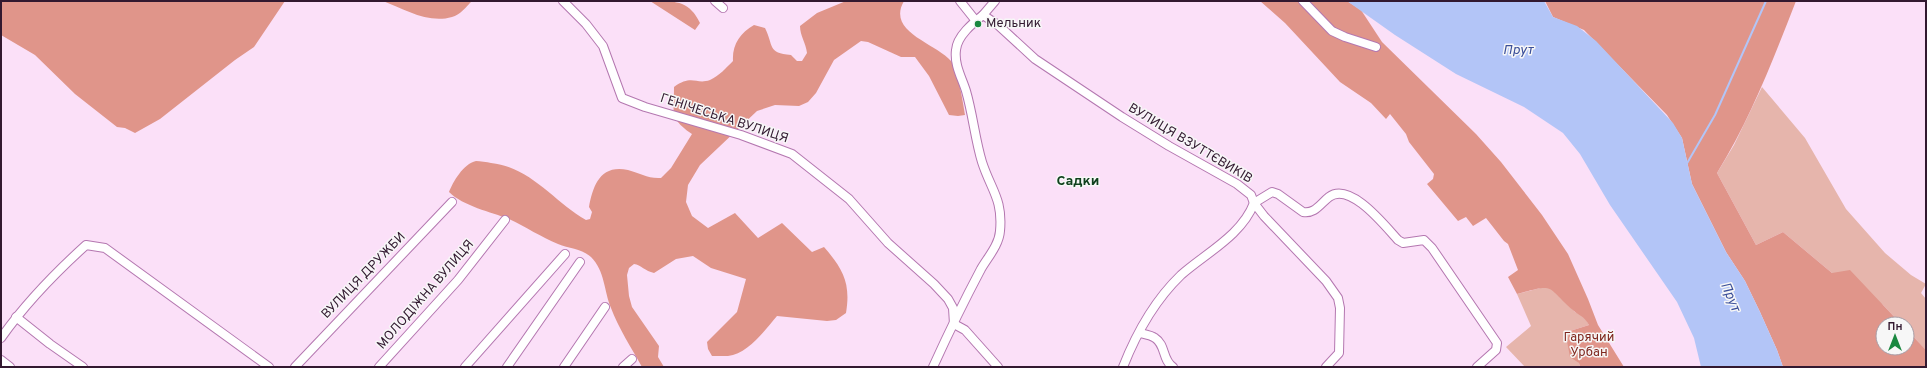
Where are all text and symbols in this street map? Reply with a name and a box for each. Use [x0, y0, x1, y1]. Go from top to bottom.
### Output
place label: Мельник [986, 16, 1041, 32]
marker: Мельник [973, 19, 983, 29]
water label: Прут [1503, 42, 1535, 59]
street label: ГЕНІЧЕСЬКА ВУЛИЦЯ [658, 91, 790, 147]
street label: ВУЛИЦЯ ВЗУТТЄВИКІВ [1125, 101, 1255, 187]
district label: Садки [1056, 173, 1100, 190]
street label: ВУЛИЦЯ ДРУЖБИ [319, 229, 409, 323]
street label: МОЛОДІЖНА ВУЛИЦЯ [374, 237, 478, 353]
water label: Прут [1716, 280, 1744, 316]
north arrow [1875, 316, 1915, 356]
text: Пн [1888, 320, 1902, 334]
park label: Гарячий Урбан [1564, 330, 1614, 361]

